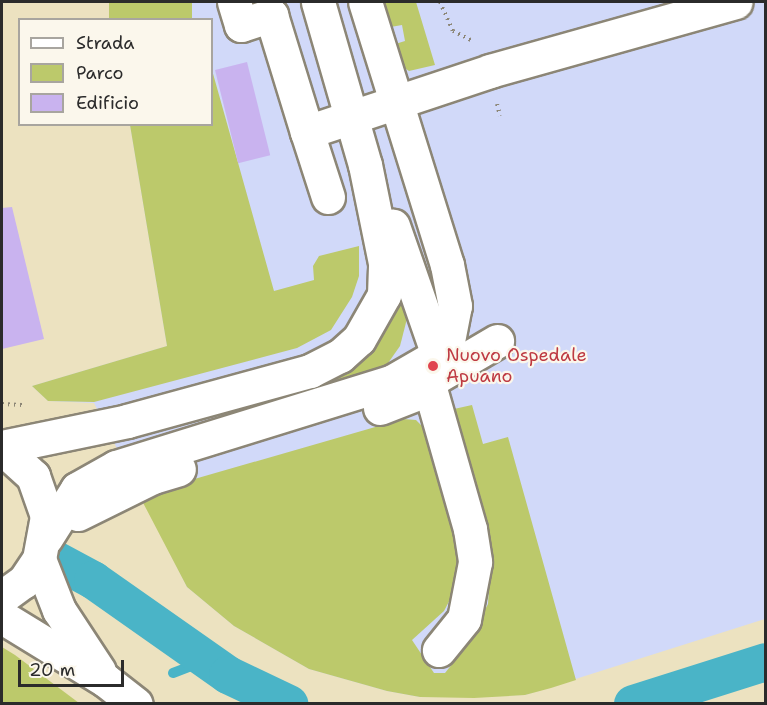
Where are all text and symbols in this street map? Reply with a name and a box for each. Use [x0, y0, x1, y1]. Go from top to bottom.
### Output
legend [18, 18, 213, 126]
text: Strada [76, 31, 135, 55]
text: Parco [76, 61, 124, 85]
text: Edificio [76, 91, 139, 115]
place label: Nuovo Ospedale Apuano [446, 345, 587, 388]
marker: Nuovo Ospedale Apuano [424, 357, 442, 375]
scale bar [21, 648, 128, 686]
text: 20 m [29, 658, 75, 682]

